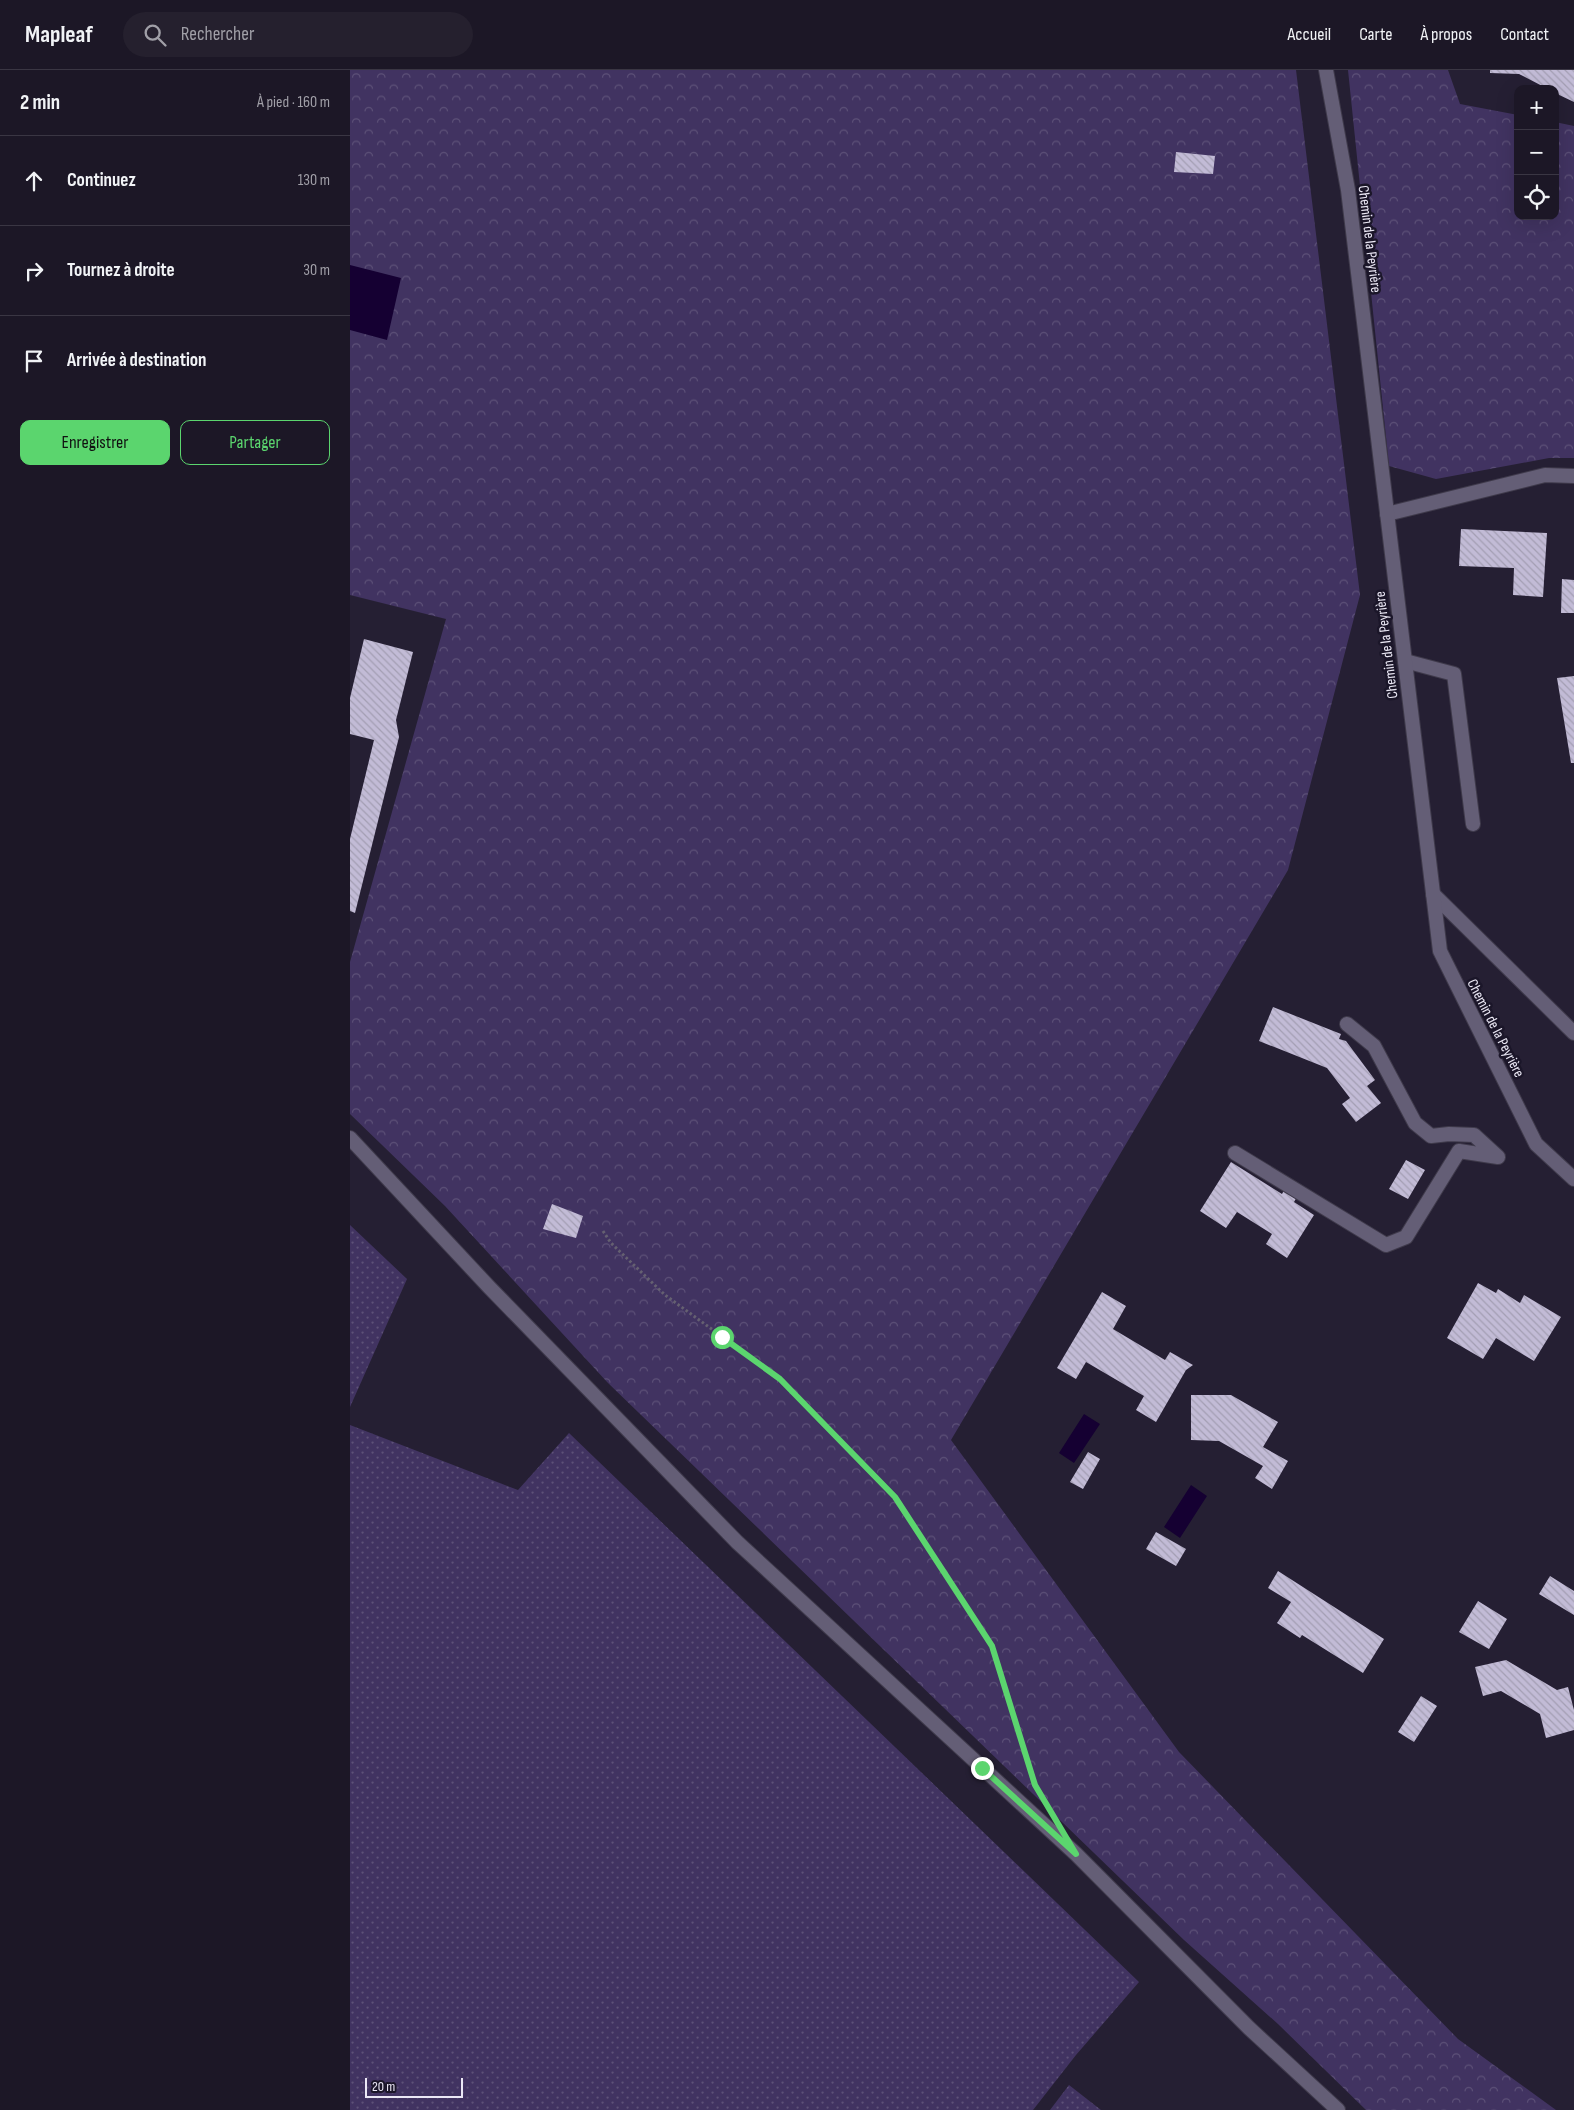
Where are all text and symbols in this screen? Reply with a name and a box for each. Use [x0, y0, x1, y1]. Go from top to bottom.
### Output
search box [123, 12, 473, 57]
text: Mapleaf [25, 20, 93, 49]
icon: search [141, 21, 169, 49]
text: Rechercher [181, 23, 254, 46]
text: Accueil [1287, 24, 1331, 45]
text: Carte [1359, 24, 1392, 45]
text: À propos [1420, 24, 1472, 45]
text: Contact [1500, 24, 1549, 45]
map controls [1514, 85, 1559, 220]
button: + [1514, 85, 1559, 130]
text: 2 min [20, 90, 60, 115]
text: À pied · 160 m [257, 93, 330, 112]
button: − [1514, 130, 1559, 175]
icon: ahead [20, 167, 48, 195]
text: Continuez [67, 169, 136, 192]
text: 130 m [298, 171, 330, 190]
button: locate [1514, 175, 1559, 220]
street label: Chemin de la Peyrière [1354, 184, 1386, 294]
icon: right [20, 257, 48, 285]
text: Tournez à droite [67, 259, 175, 282]
text: 30 m [303, 261, 330, 280]
icon: arrive [20, 347, 48, 375]
text: Arrivée à destination [67, 349, 207, 372]
button: Enregistrer [20, 420, 170, 465]
button: Partager [180, 420, 330, 465]
street label: Chemin de la Peyrière [1370, 590, 1402, 700]
street label: Chemin de la Peyrière [1463, 976, 1528, 1081]
route start [711, 1326, 734, 1349]
route end [971, 1757, 994, 1780]
scale bar [365, 2075, 462, 2098]
text: 20 m [372, 2078, 395, 2095]

